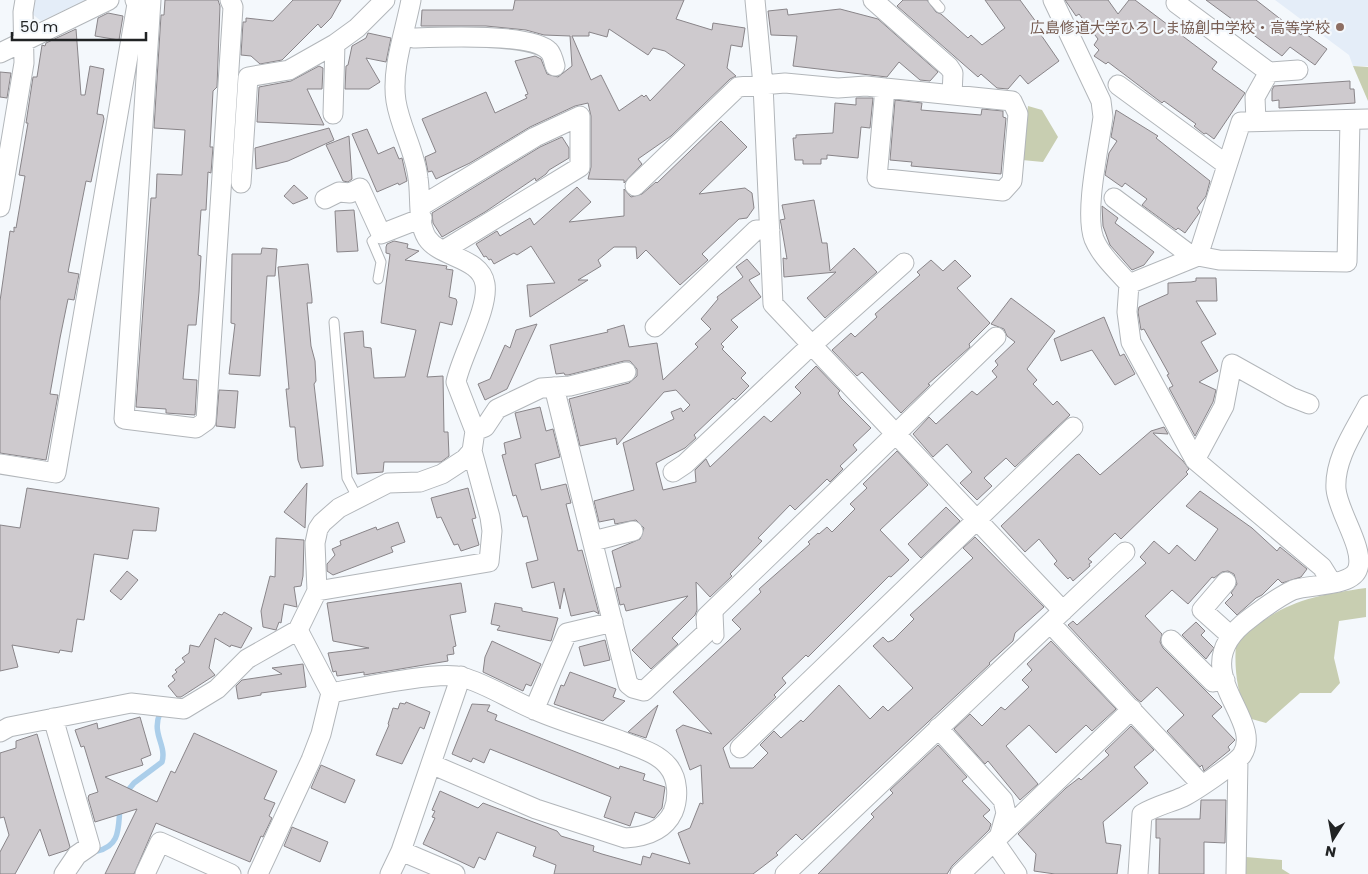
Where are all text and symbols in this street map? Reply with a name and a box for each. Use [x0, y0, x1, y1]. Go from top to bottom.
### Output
scale bar [12, 10, 146, 42]
text: 50 m [20, 16, 58, 37]
place label: 広島修道大学ひろしま協創中学校・高等学校 [1030, 17, 1330, 38]
marker: 広島修道大学ひろしま協創中学校・高等学校 [1334, 21, 1346, 33]
north arrow [1308, 814, 1358, 864]
text: N [1323, 841, 1338, 863]

